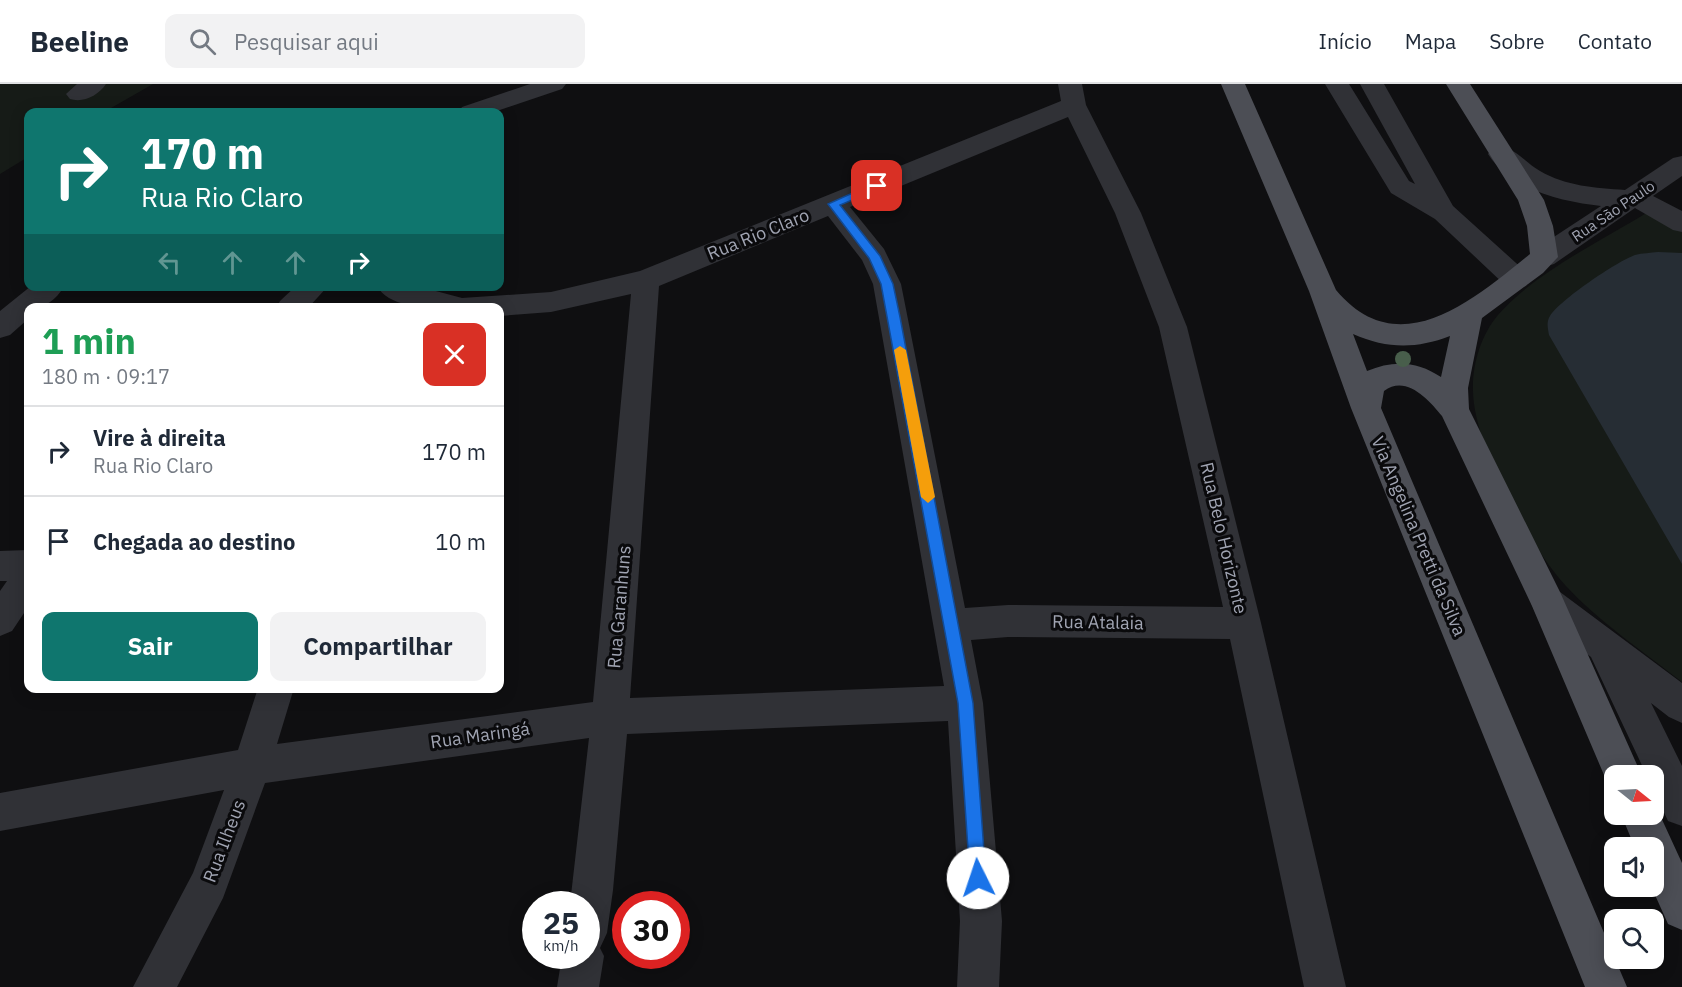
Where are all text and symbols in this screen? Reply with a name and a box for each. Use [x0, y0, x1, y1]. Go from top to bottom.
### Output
search box [165, 14, 585, 68]
text: Beeline [30, 23, 129, 60]
icon: search [186, 25, 219, 58]
text: Pesquisar aqui [234, 27, 379, 56]
text: Início [1319, 27, 1372, 55]
text: Mapa [1405, 27, 1456, 55]
text: Sobre [1489, 27, 1545, 55]
text: Contato [1578, 27, 1652, 55]
text: 170 m [141, 126, 264, 181]
icon: right [42, 132, 120, 210]
pin [851, 160, 902, 211]
icon: arrive [860, 169, 893, 202]
street label: Rua São Paulo [1568, 176, 1658, 246]
text: Rua Rio Claro [141, 179, 303, 214]
street label: Rua Rio Claro [704, 203, 812, 265]
icon: left [153, 246, 186, 279]
icon: ahead [216, 246, 249, 279]
icon: ahead [279, 246, 312, 279]
icon: right [342, 246, 375, 279]
text: 1 min [42, 317, 136, 364]
button: close [423, 323, 486, 386]
text: 180 m · 09:17 [42, 363, 170, 390]
text: Vire à direita [93, 423, 226, 452]
street label: Via Angelina Pretti da Silva [1367, 433, 1472, 640]
icon: right [42, 435, 75, 468]
text: 170 m [422, 437, 486, 466]
text: Rua Rio Claro [93, 452, 213, 479]
street label: Rua Belo Horizonte [1195, 460, 1253, 616]
icon: arrive [42, 525, 75, 558]
text: Chegada ao destino [93, 527, 296, 556]
text: 10 m [435, 527, 486, 556]
street label: Rua Garanhuns [602, 544, 636, 670]
street label: Rua Atalaia [1052, 610, 1144, 634]
button: Sair [42, 612, 258, 681]
button: Compartilhar [270, 612, 486, 681]
street label: Rua Maringá [429, 717, 532, 753]
north arrow [1604, 765, 1664, 825]
map controls [1604, 765, 1664, 969]
street label: Rua Ilheus [198, 796, 250, 886]
button: sound [1604, 837, 1664, 897]
position arrow [946, 846, 1010, 910]
speed limit sign: 30 [612, 891, 690, 969]
text: 25 [543, 903, 579, 942]
button: search [1604, 909, 1664, 969]
text: km/h [543, 936, 579, 955]

